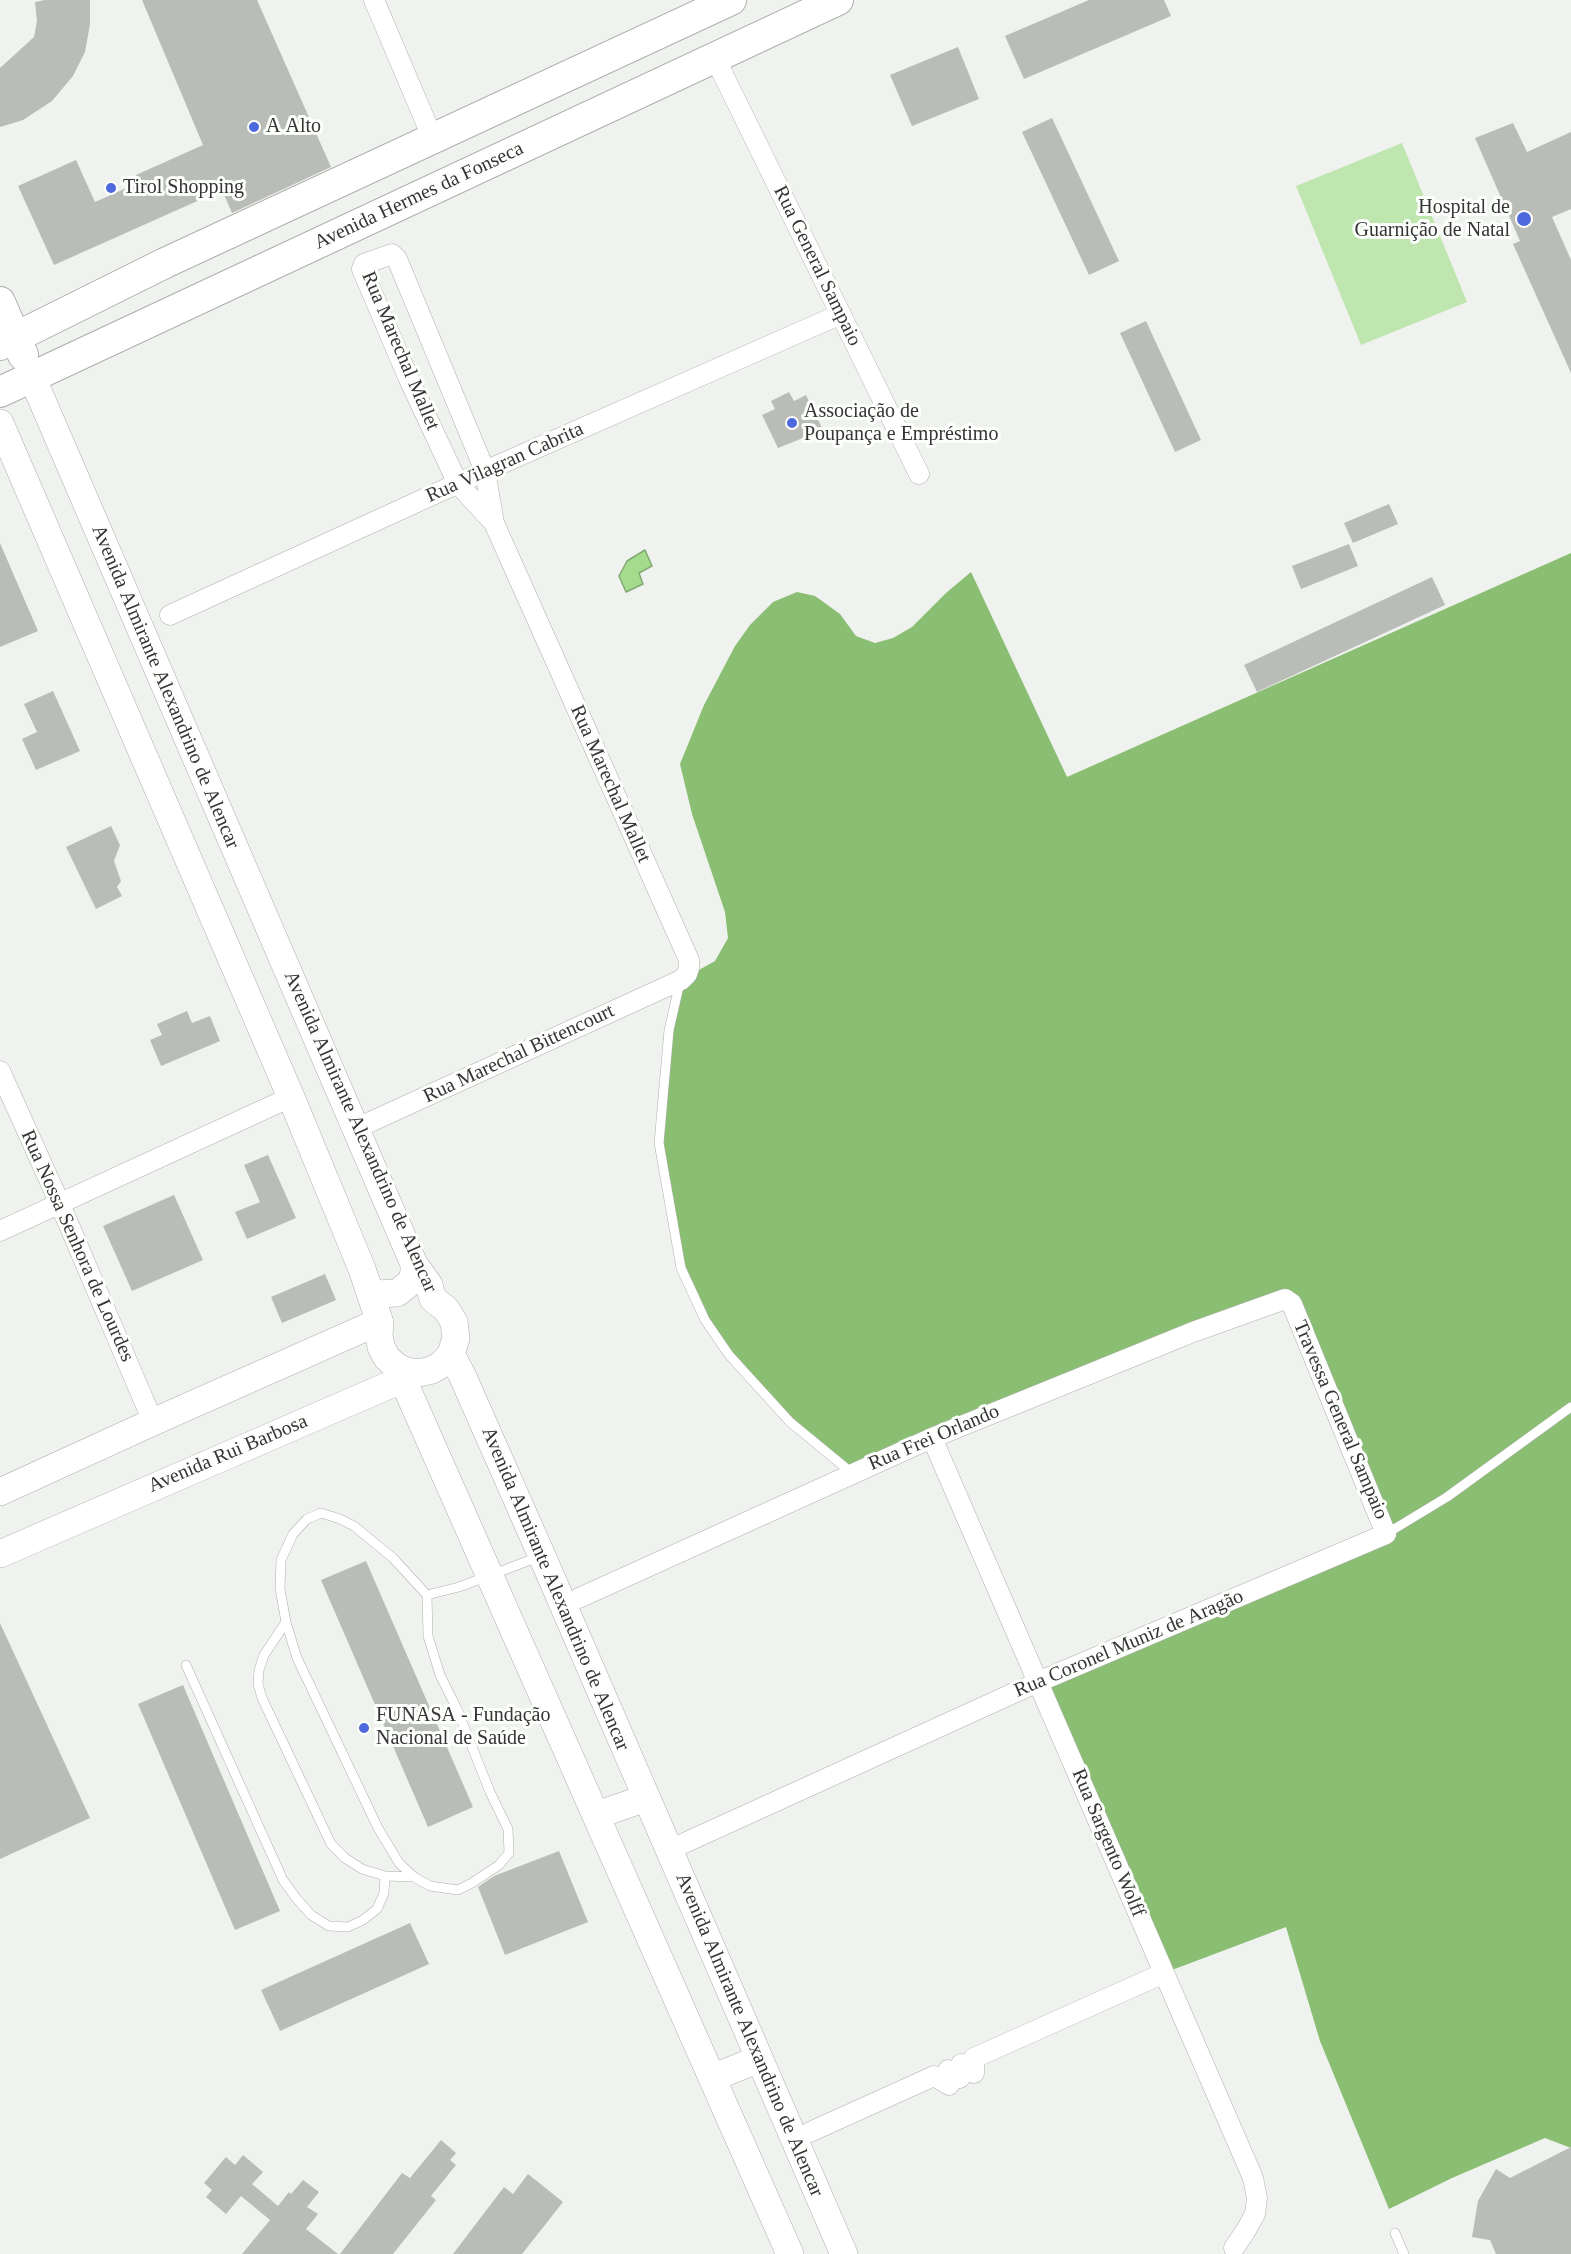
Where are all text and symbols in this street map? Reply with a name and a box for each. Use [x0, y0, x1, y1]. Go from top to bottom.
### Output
place label: A Alto [266, 115, 321, 139]
marker: A Alto [247, 120, 261, 134]
street label: Avenida Hermes da Fonseca [311, 137, 527, 255]
place label: Tirol Shopping [123, 176, 244, 200]
marker: Tirol Shopping [104, 181, 118, 195]
street label: Rua General Sampaio [768, 182, 866, 350]
place label: Hospital de Guarnição de Natal [1355, 196, 1510, 243]
marker: Hospital de Guarnição de Natal [1515, 210, 1533, 228]
street label: Rua Marechal Mallet [356, 268, 444, 434]
place label: Associação de Poupança e Empréstimo [804, 400, 998, 447]
marker: Associação de Poupança e Empréstimo [785, 416, 799, 430]
street label: Rua Vilagran Cabrita [423, 417, 587, 509]
street label: Avenida Almirante Alexandrino de Alencar [86, 521, 244, 853]
street label: Rua Marechal Mallet [564, 701, 656, 867]
street label: Avenida Almirante Alexandrino de Alencar [278, 967, 442, 1297]
street label: Rua Marechal Bittencourt [420, 999, 618, 1109]
street label: Rua Nossa Senhora de Lourdes [15, 1126, 139, 1366]
street label: Travessa General Sampaio [1287, 1317, 1393, 1523]
street label: Rua Frei Orlando [865, 1400, 1003, 1476]
street label: Avenida Rui Barbosa [145, 1410, 311, 1498]
street label: Avenida Almirante Alexandrino de Alencar [476, 1423, 634, 1755]
street label: Rua Coronel Muniz de Aragão [1011, 1585, 1247, 1703]
place label: FUNASA - Fundação Nacional de Saúde [376, 1704, 550, 1751]
marker: FUNASA - Fundação Nacional de Saúde [357, 1721, 371, 1735]
street label: Rua Sargento Wolff [1066, 1765, 1150, 1921]
street label: Avenida Almirante Alexandrino de Alencar [670, 1869, 828, 2201]

